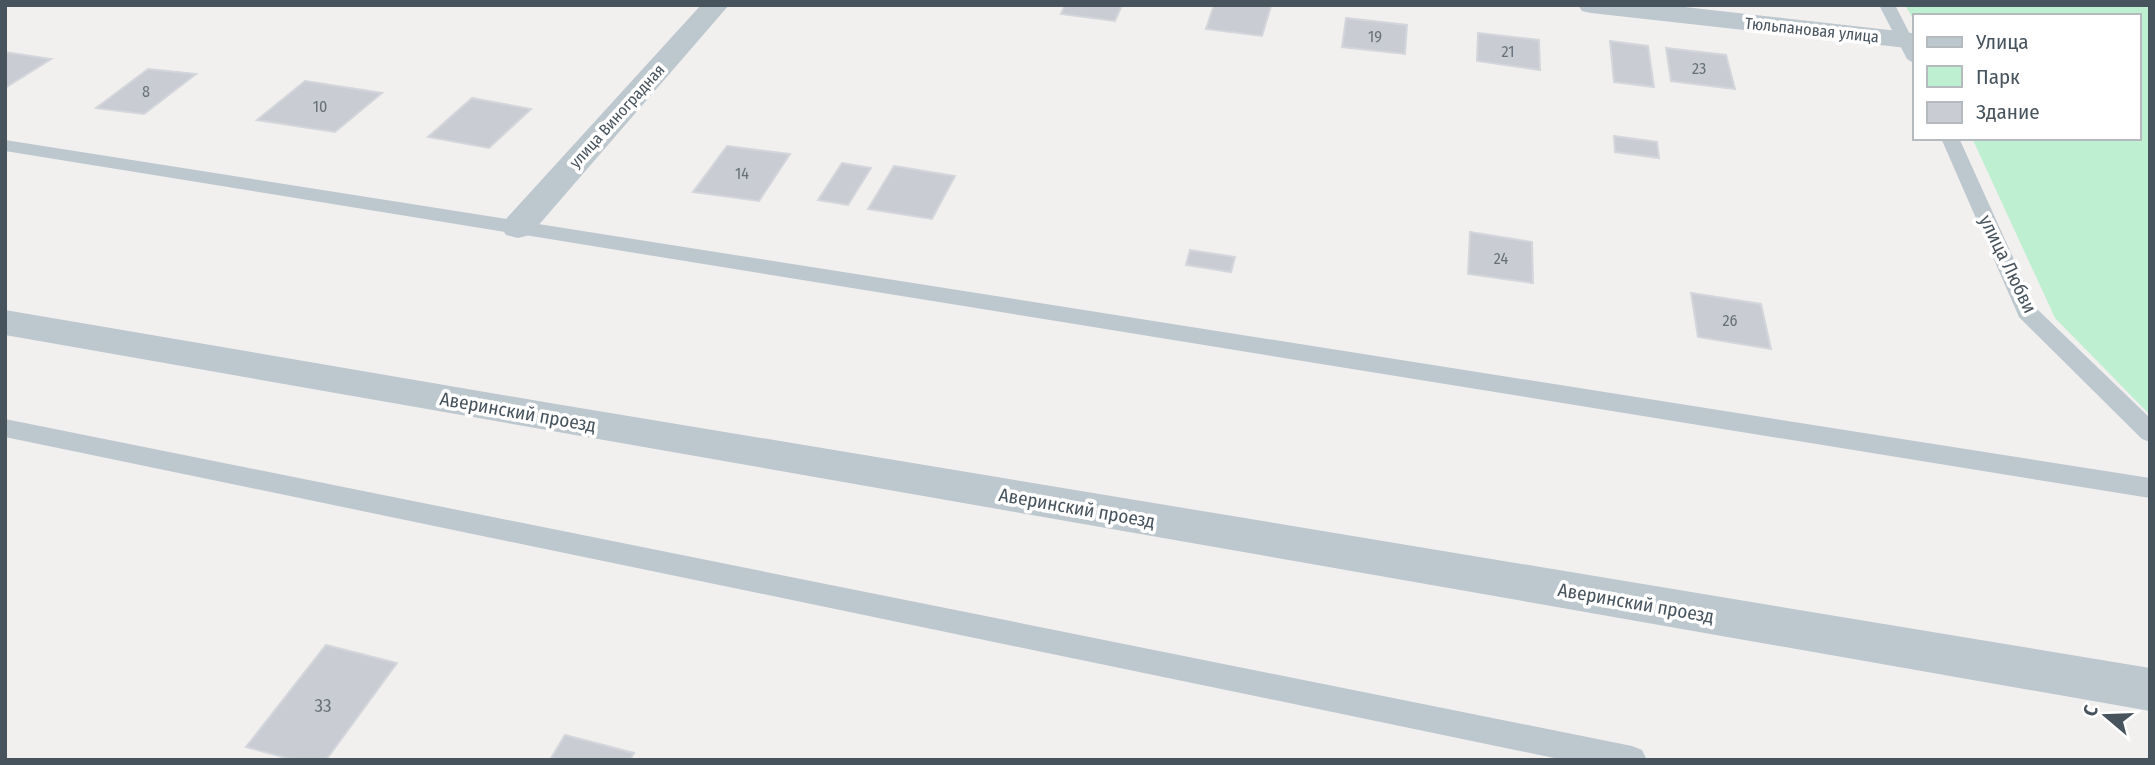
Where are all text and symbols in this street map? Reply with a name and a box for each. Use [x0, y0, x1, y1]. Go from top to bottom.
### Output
street label: Тюльпановая улица [1744, 14, 1880, 46]
legend [1913, 14, 2141, 140]
house number: 19 [1368, 27, 1382, 46]
text: Улица [1975, 29, 2029, 55]
house number: 21 [1502, 42, 1514, 61]
house number: 23 [1692, 59, 1706, 78]
street label: улица Виноградная [565, 60, 669, 172]
text: Парк [1976, 64, 2020, 90]
house number: 8 [142, 82, 150, 101]
house number: 10 [313, 97, 327, 116]
text: Здание [1976, 99, 2040, 125]
house number: 14 [735, 164, 749, 183]
street label: улица Любви [1974, 211, 2042, 317]
house number: 24 [1494, 249, 1508, 268]
house number: 26 [1723, 311, 1738, 330]
street label: Аверинский проезд [438, 387, 598, 437]
street label: Аверинский проезд [997, 483, 1157, 533]
street label: Аверинский проезд [1556, 578, 1716, 628]
north arrow [2071, 681, 2141, 751]
house number: 33 [314, 694, 332, 717]
text: С [2078, 702, 2103, 719]

